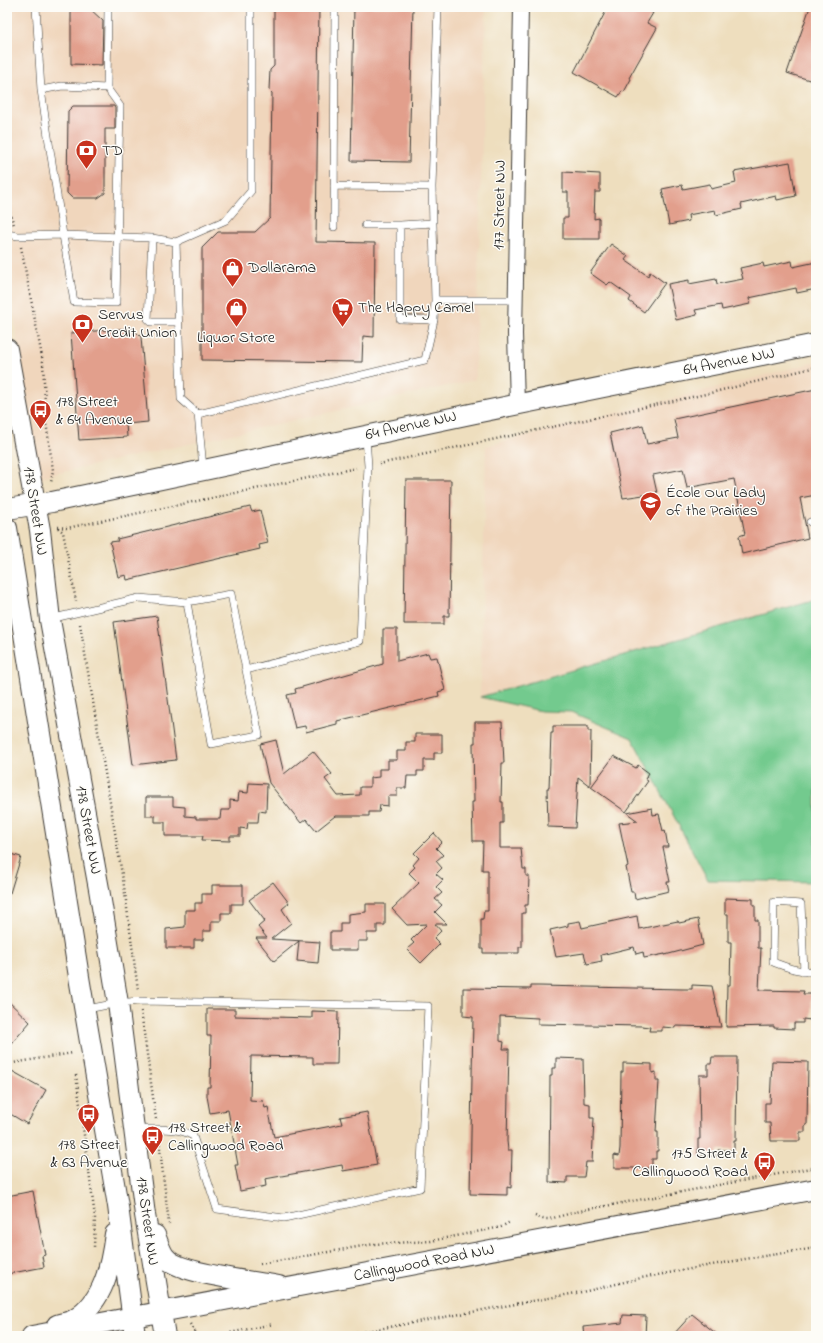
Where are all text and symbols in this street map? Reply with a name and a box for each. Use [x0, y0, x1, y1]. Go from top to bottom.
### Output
bank icon: TD [73, 138, 99, 171]
place label: TD [102, 139, 123, 163]
street label: 177 Street NW [487, 160, 513, 250]
shop icon: Dollarama [220, 255, 246, 288]
place label: Dollarama [247, 256, 316, 280]
shop icon: Liquor Store [223, 295, 249, 328]
supermarket icon: The Happy Camel [330, 295, 356, 328]
place label: The Happy Camel [358, 296, 474, 320]
place label: Servus Credit Union [98, 303, 177, 345]
bank icon: Servus Credit Union [70, 311, 96, 344]
place label: Liquor Store [197, 326, 276, 350]
street label: 64 Avenue NW [681, 341, 777, 383]
place label: 178 Street & 64 Avenue [56, 390, 134, 432]
bus stop icon: 178 Street & 64 Avenue [27, 398, 53, 431]
street label: 64 Avenue NW [363, 405, 459, 447]
street label: 178 Street NW [16, 465, 54, 557]
place label: École Our Lady of the Prairies [666, 481, 766, 523]
school or university icon: École Our Lady of the Prairies [637, 489, 663, 522]
street label: 178 Street NW [68, 784, 108, 876]
bus stop icon: 178 Street & 63 Avenue [76, 1102, 102, 1135]
place label: 178 Street & Callingwood Road [168, 1116, 284, 1158]
bus stop icon: 178 Street & Callingwood Road [140, 1124, 166, 1157]
place label: 178 Street & 63 Avenue [51, 1133, 128, 1175]
place label: 175 Street & Callingwood Road [632, 1142, 749, 1184]
bus stop icon: 175 Street & Callingwood Road [751, 1150, 777, 1183]
street label: 178 Street NW [129, 1175, 165, 1267]
street label: Callingwood Road NW [352, 1238, 496, 1288]

